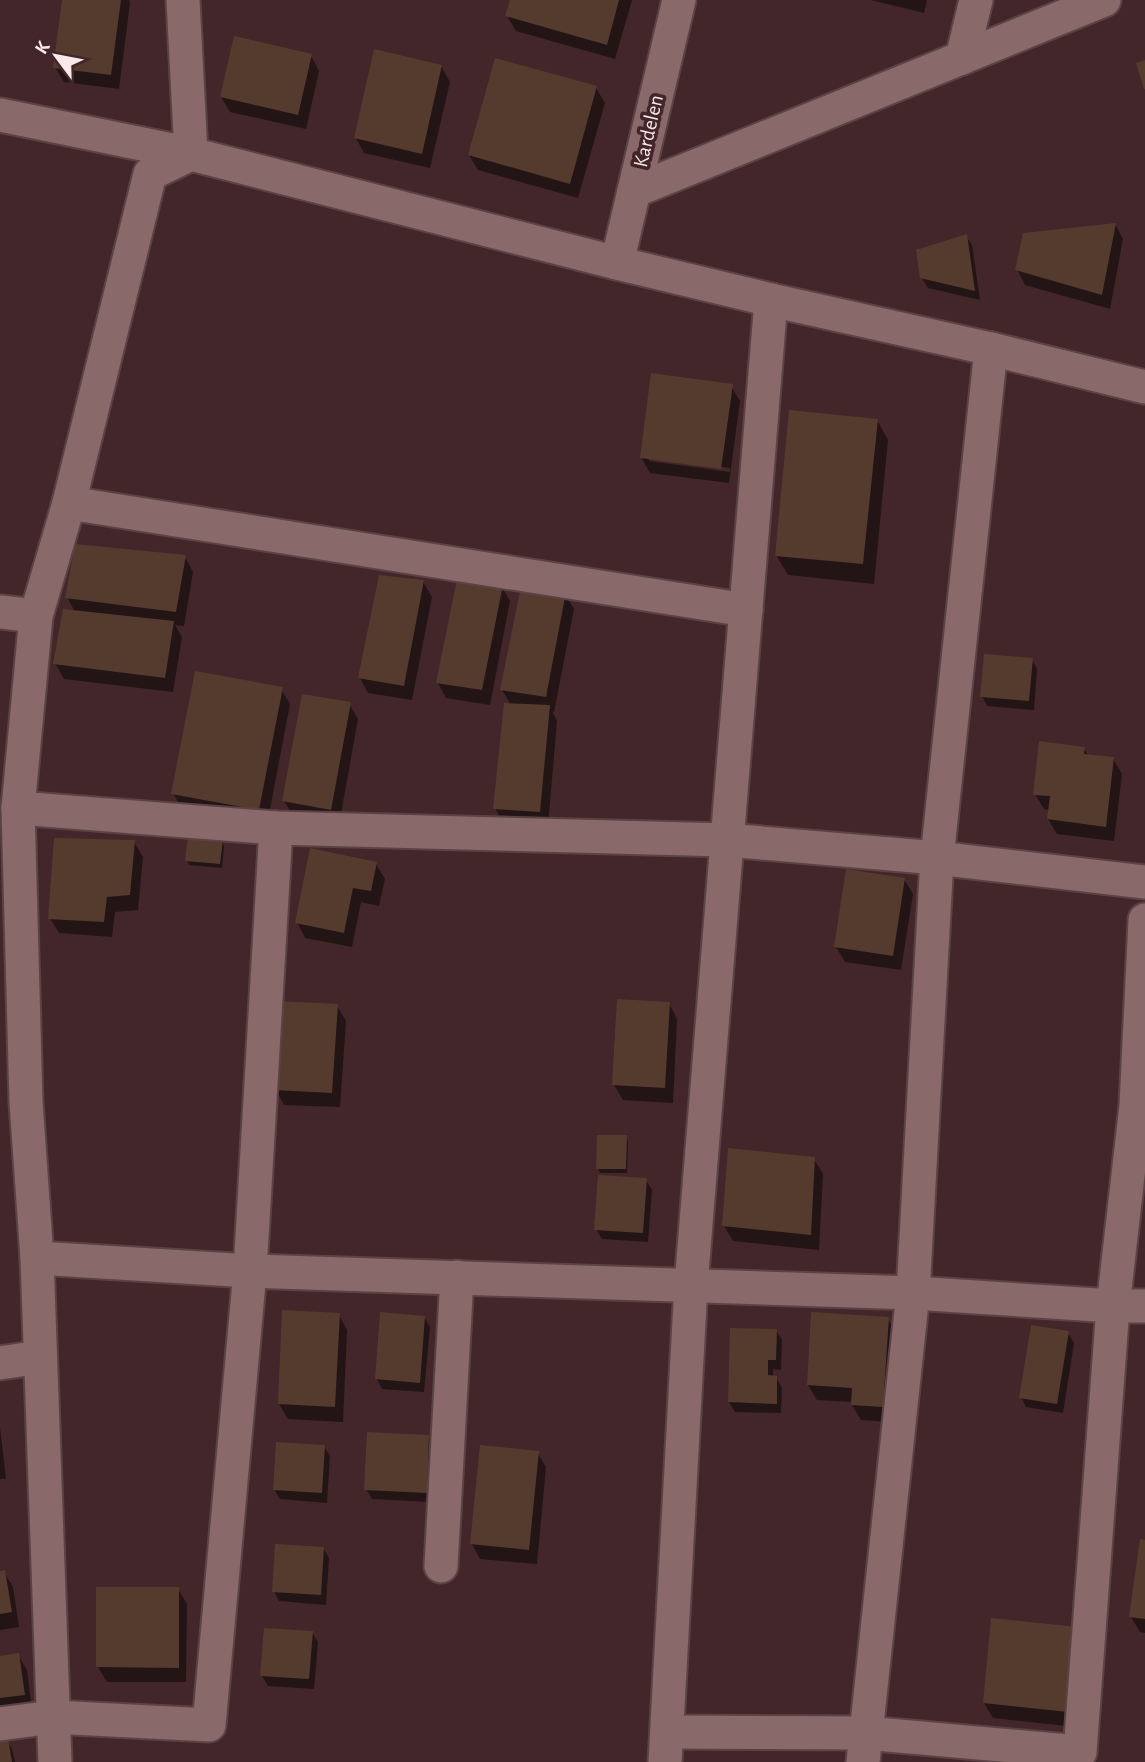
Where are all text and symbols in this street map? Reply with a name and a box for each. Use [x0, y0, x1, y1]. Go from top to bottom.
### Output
north arrow [21, 21, 91, 91]
text: K [32, 37, 54, 58]
street label: Kardelen [630, 93, 667, 169]

